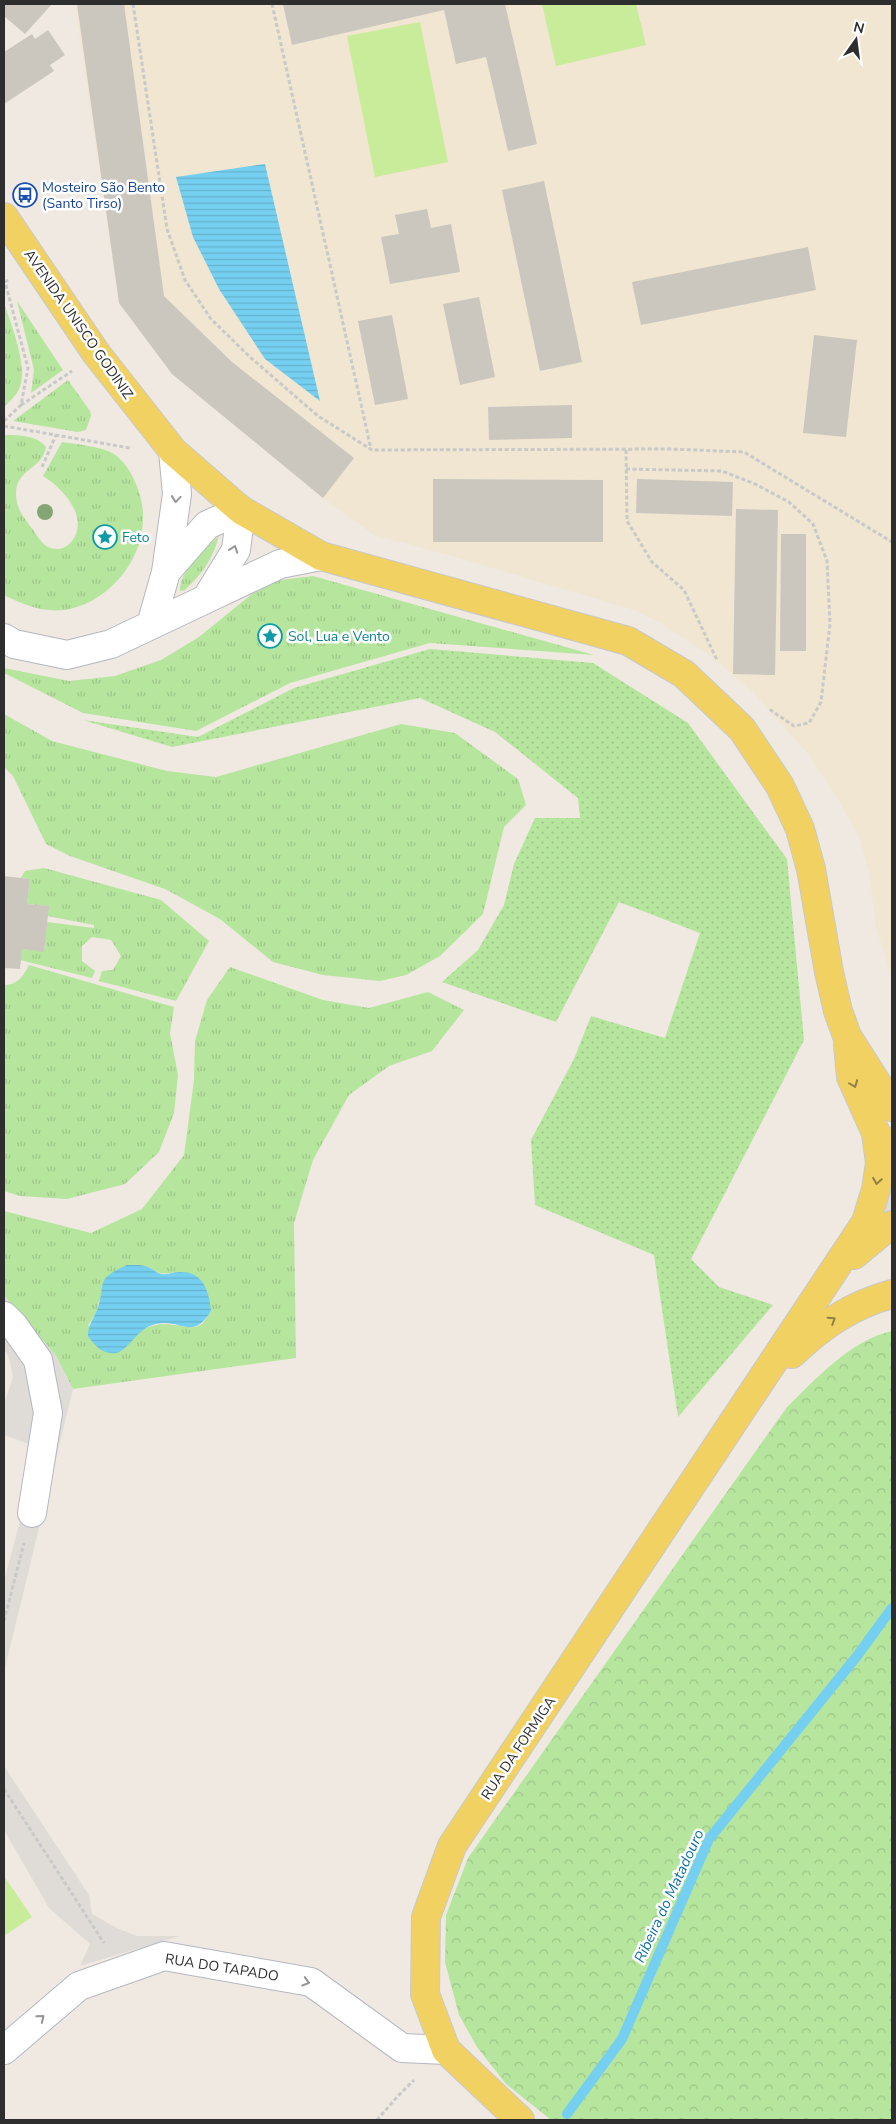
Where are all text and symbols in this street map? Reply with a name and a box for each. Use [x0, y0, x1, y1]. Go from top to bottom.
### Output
north arrow [831, 15, 881, 65]
text: N [852, 17, 866, 38]
place label: Mosteiro São Bento (Santo Tirso) [42, 178, 165, 213]
bus stop icon: Mosteiro São Bento (Santo Tirso) [12, 182, 38, 208]
street label: AVENIDA UNISCO GODINIZ [20, 246, 138, 403]
one-way arrow [170, 496, 181, 504]
place icon: Feto [92, 524, 118, 550]
place label: Feto [122, 528, 150, 547]
one-way arrow [228, 546, 238, 554]
place icon: Sol, Lua e Vento [257, 623, 283, 649]
place label: Sol, Lua e Vento [288, 627, 390, 646]
one-way arrow [848, 1079, 858, 1088]
one-way arrow [872, 1177, 883, 1185]
one-way arrow [827, 1317, 836, 1327]
street label: RUA DA FORMIGA [477, 1693, 560, 1804]
water label: Ribeira do Matadouro [629, 1826, 709, 1966]
street label: RUA DO TAPADO [164, 1949, 280, 1986]
one-way arrow [301, 1976, 310, 1986]
one-way arrow [35, 2015, 44, 2024]

